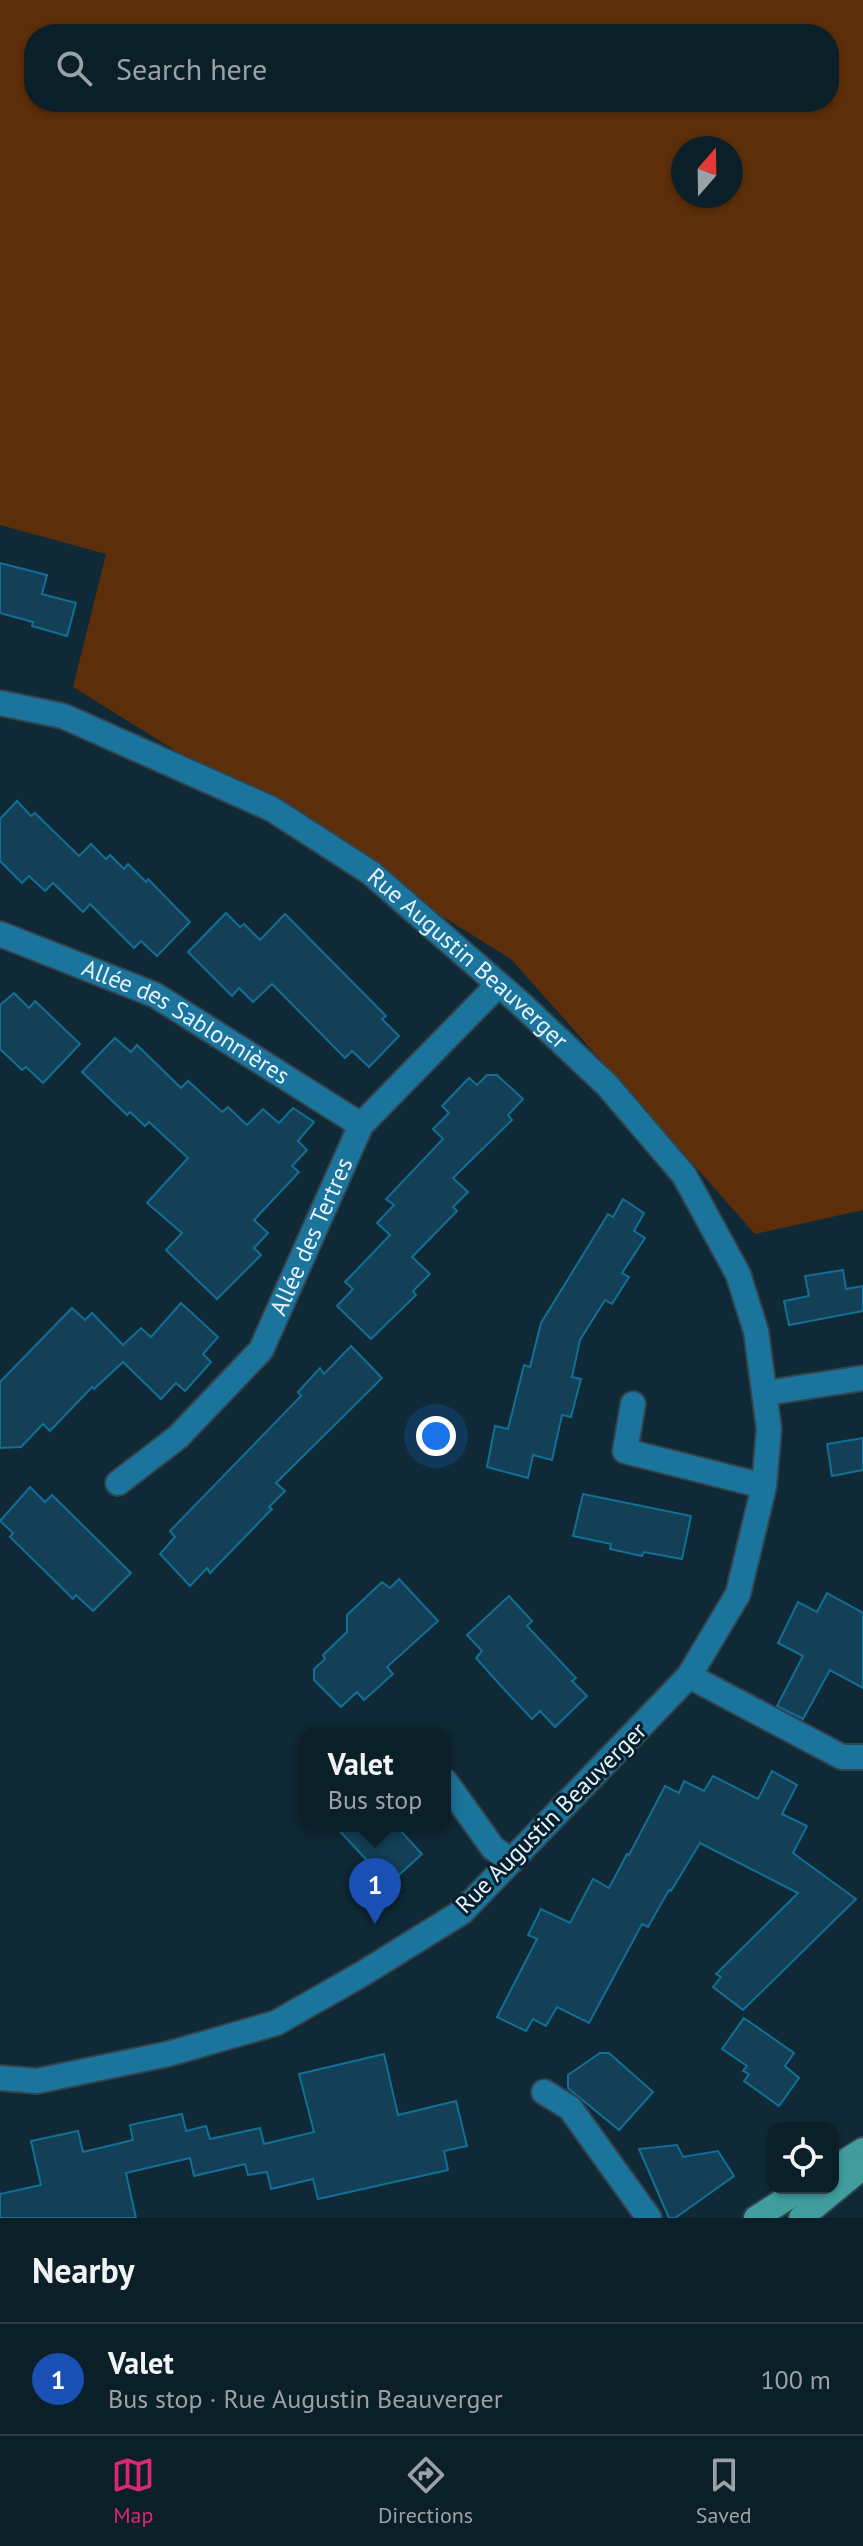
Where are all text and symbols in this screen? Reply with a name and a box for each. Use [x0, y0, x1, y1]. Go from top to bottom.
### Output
search box [24, 24, 839, 112]
icon: search [52, 46, 96, 90]
text: Search here [116, 49, 267, 88]
north arrow [671, 136, 743, 208]
street label: Rue Augustin Beauverger [361, 861, 575, 1055]
street label: Allée des Sablonnières [78, 952, 295, 1091]
street label: Allée des Tertres [262, 1153, 360, 1320]
your location [416, 1416, 456, 1456]
street label: Rue Augustin Beauverger [449, 1716, 653, 1920]
popup [299, 1728, 451, 1832]
text: Valet [328, 1744, 393, 1783]
text: Bus stop [328, 1783, 422, 1816]
pin: 1 [349, 1858, 401, 1924]
map controls [767, 2122, 839, 2194]
button: locate [767, 2122, 839, 2194]
text: Nearby [32, 2248, 134, 2292]
text: Valet [108, 2343, 174, 2382]
text: 1 [51, 2363, 65, 2396]
text: 100 m [760, 2363, 831, 2396]
text: Bus stop · Rue Augustin Beauverger [108, 2382, 503, 2415]
tab: Map [111, 2453, 155, 2529]
tab: Directions [378, 2453, 473, 2529]
tab: Saved [696, 2453, 752, 2529]

